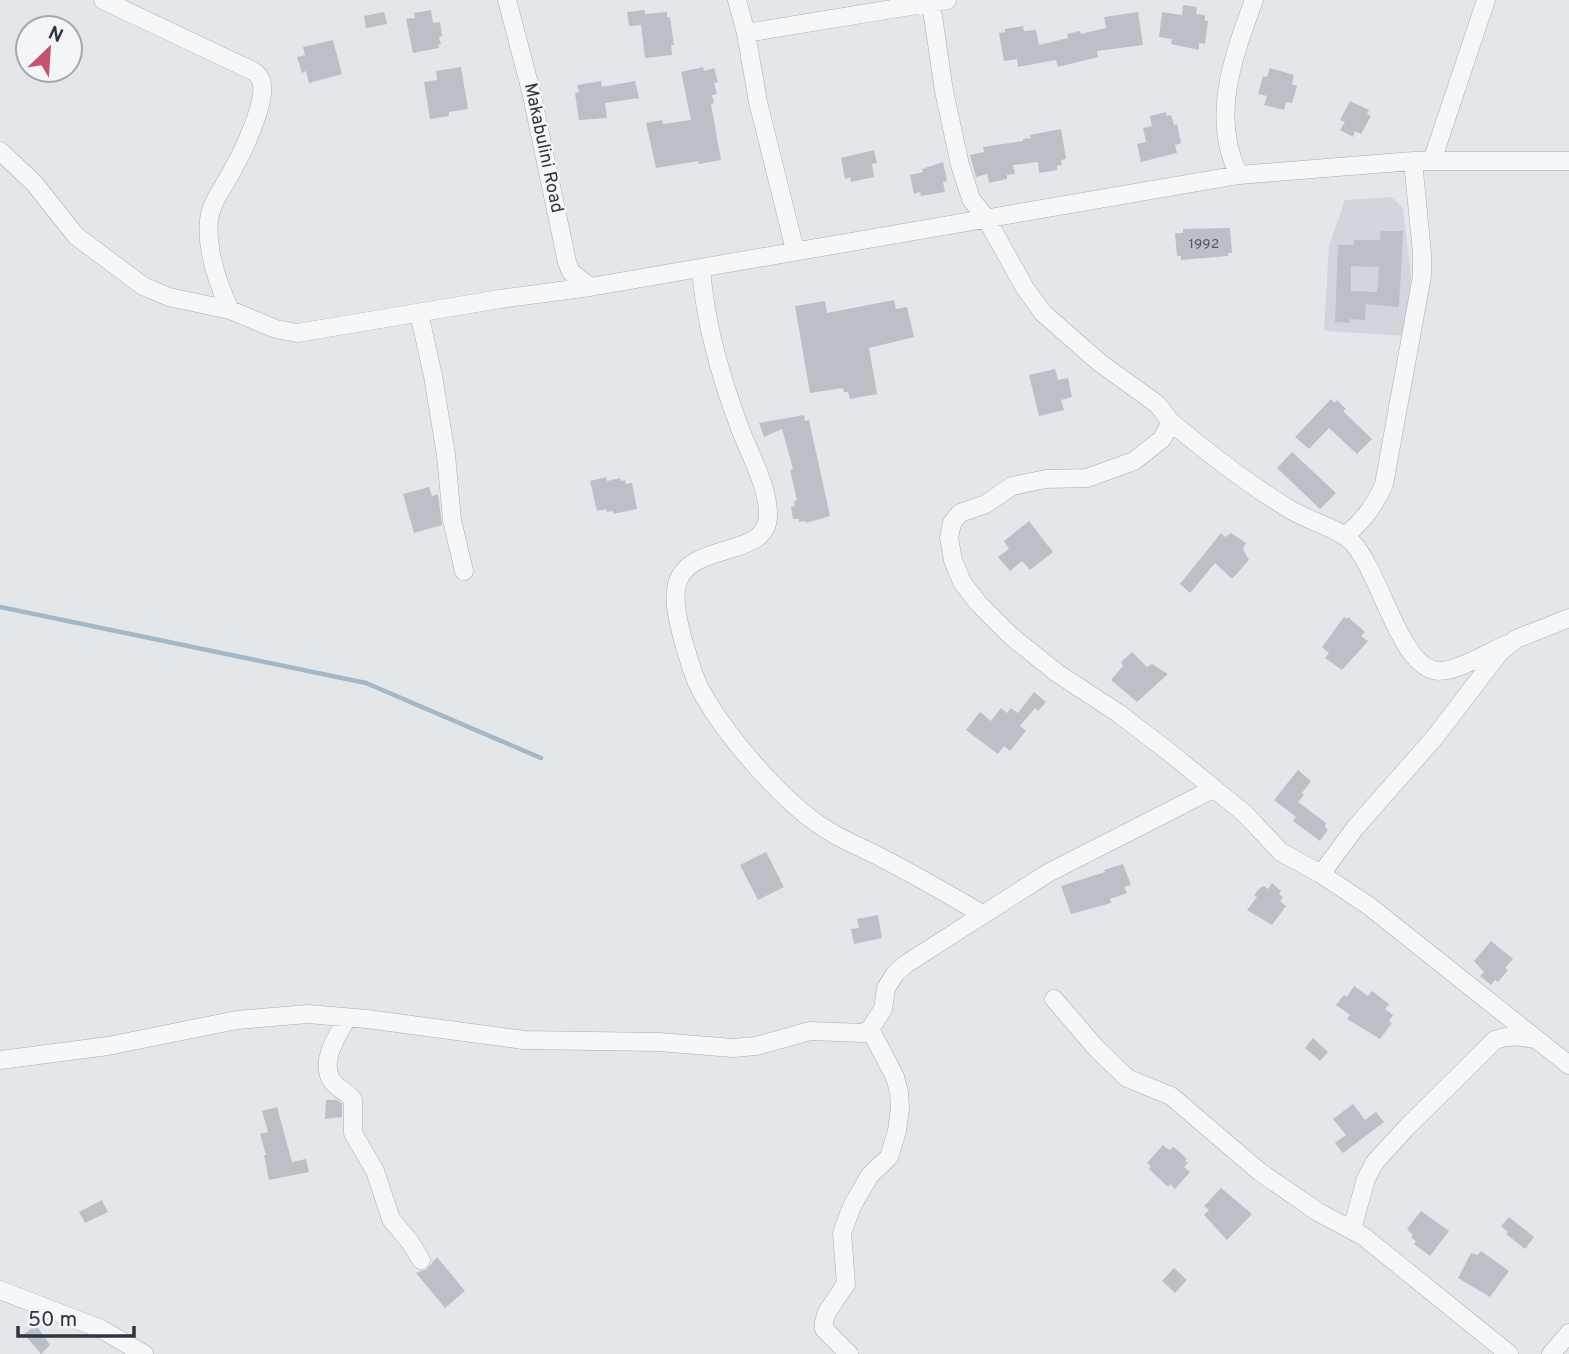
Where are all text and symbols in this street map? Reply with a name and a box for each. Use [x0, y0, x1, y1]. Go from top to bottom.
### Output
north arrow [14, 14, 84, 84]
text: N [44, 22, 67, 49]
street label: Makabulini Road [518, 81, 568, 215]
house number: 1992 [1189, 236, 1219, 253]
scale bar [18, 1294, 133, 1338]
text: 50 m [28, 1307, 77, 1334]

